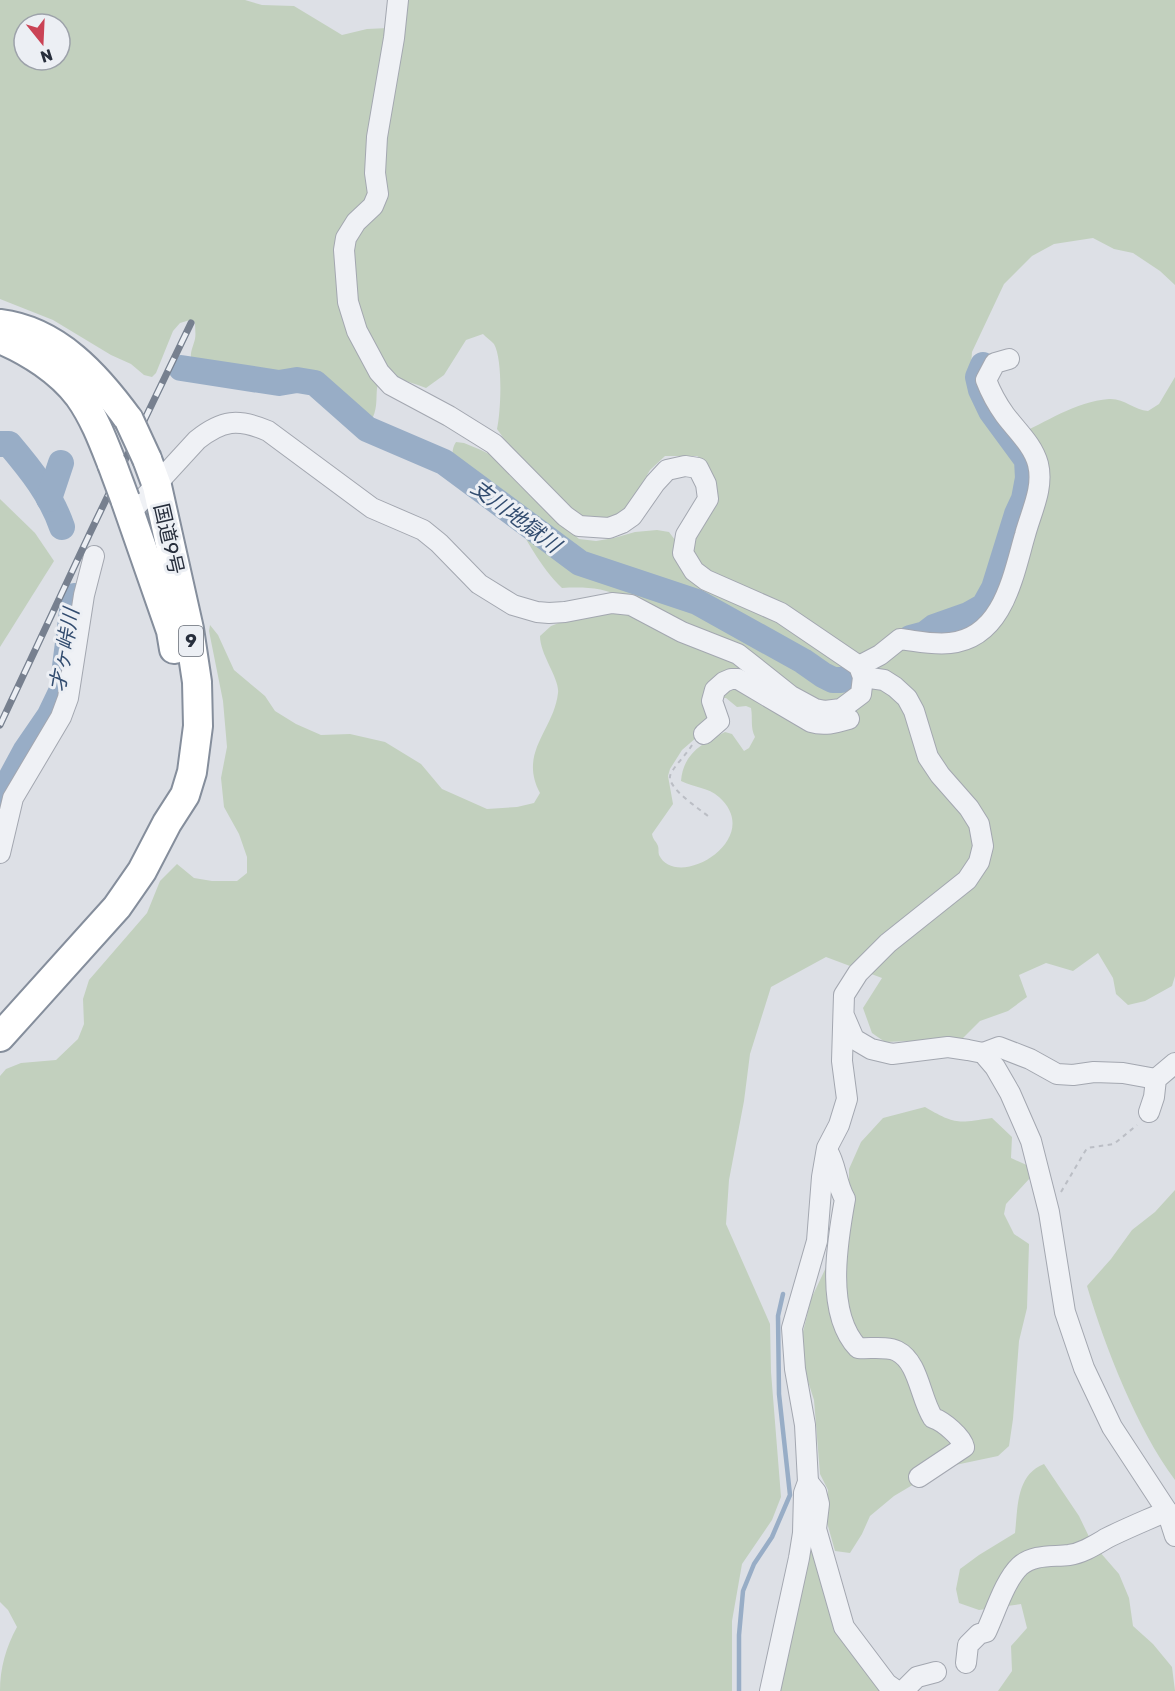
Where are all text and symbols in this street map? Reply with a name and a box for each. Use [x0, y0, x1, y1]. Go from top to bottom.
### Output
north arrow [12, 12, 72, 72]
text: N [38, 45, 55, 67]
water label: 支川地獄川 [467, 474, 567, 559]
street label: 国道9号 [149, 501, 189, 577]
water label: 才ヶ峠川 [44, 604, 84, 694]
road number: 9 [179, 626, 203, 656]

